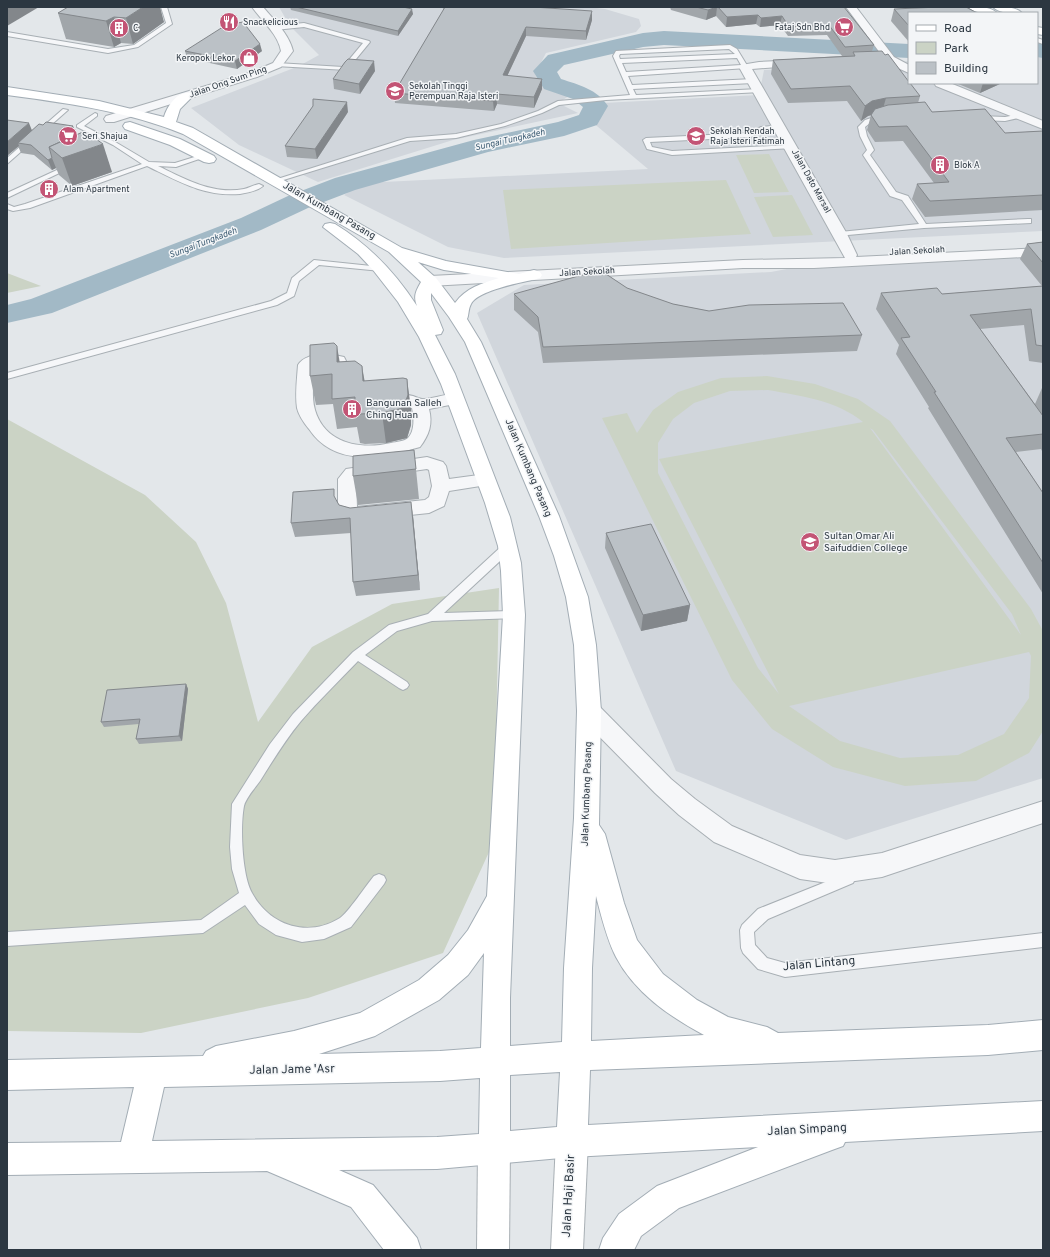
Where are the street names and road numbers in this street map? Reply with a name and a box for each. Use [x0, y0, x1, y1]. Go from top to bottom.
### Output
street label: Jalan Ong Sum Ping [188, 64, 268, 100]
street label: Jalan Dato Marsal [789, 147, 833, 215]
street label: Jalan Kumbang Pasang [280, 179, 378, 243]
street label: Jalan Sekolah [889, 244, 945, 258]
street label: Jalan Sekolah [559, 265, 615, 279]
street label: Jalan Kumbang Pasang [501, 417, 555, 519]
street label: Jalan Kumbang Pasang [579, 741, 595, 847]
street label: Jalan Lintang [782, 953, 856, 975]
street label: Jalan Jame 'Asr [249, 1061, 335, 1079]
street label: Jalan Simpang [767, 1120, 847, 1140]
street label: Jalan Haji Basir [559, 1154, 579, 1238]

